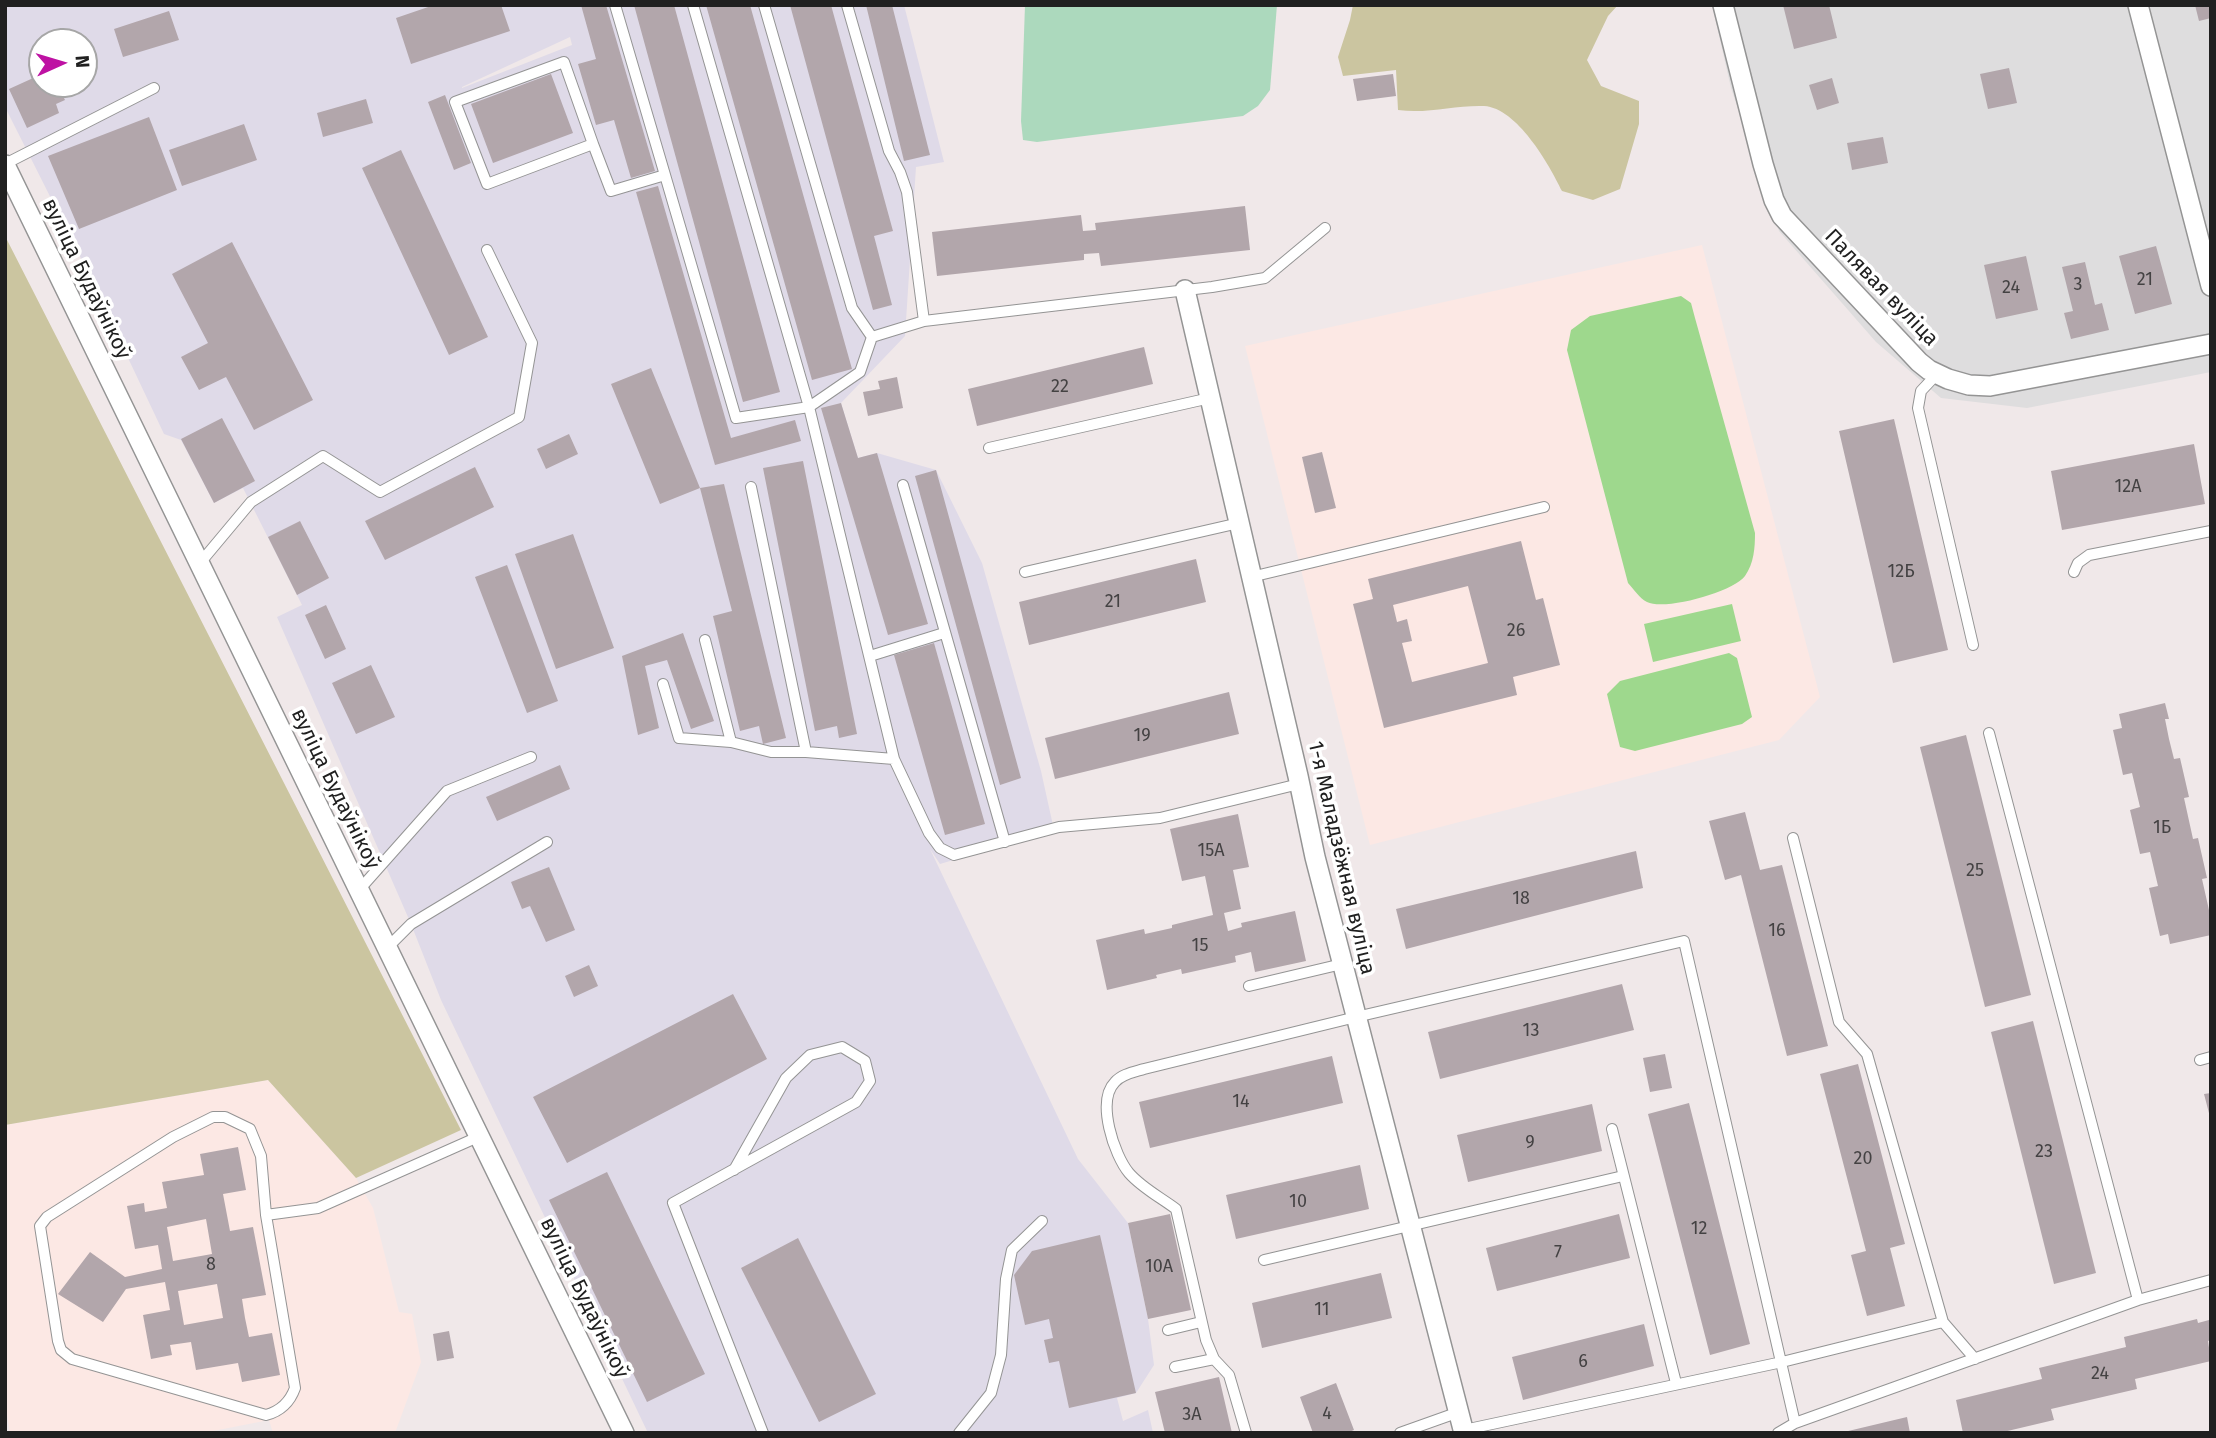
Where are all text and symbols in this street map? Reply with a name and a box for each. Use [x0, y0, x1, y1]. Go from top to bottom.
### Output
north arrow [28, 28, 98, 98]
text: N [71, 55, 94, 69]
street label: вуліца Будаўнікоў [36, 194, 136, 364]
street label: Палявая вуліца [1819, 224, 1943, 352]
house number: 21 [2137, 269, 2153, 291]
house number: 3 [2074, 274, 2082, 296]
house number: 24 [2002, 277, 2020, 299]
house number: 22 [1051, 376, 1069, 398]
house number: 12А [2114, 476, 2142, 498]
house number: 12Б [1887, 561, 1915, 583]
house number: 21 [1105, 591, 1121, 613]
house number: 26 [1507, 620, 1525, 642]
street label: вуліца Будаўнікоў [285, 704, 385, 874]
house number: 19 [1133, 725, 1151, 747]
street label: 1-я Маладзёжная вуліца [1302, 739, 1380, 977]
house number: 1Б [2153, 817, 2171, 839]
house number: 15А [1197, 840, 1225, 862]
house number: 25 [1966, 860, 1984, 882]
house number: 18 [1512, 888, 1530, 910]
house number: 16 [1768, 920, 1786, 942]
house number: 15 [1192, 935, 1208, 957]
house number: 13 [1523, 1020, 1539, 1042]
house number: 14 [1232, 1091, 1250, 1113]
house number: 9 [1525, 1132, 1535, 1154]
house number: 23 [2035, 1141, 2053, 1163]
house number: 20 [1854, 1148, 1872, 1170]
house number: 10 [1289, 1191, 1307, 1213]
street label: вуліца Будаўнікоў [534, 1213, 634, 1383]
house number: 12 [1691, 1218, 1707, 1240]
house number: 7 [1554, 1242, 1562, 1264]
house number: 8 [206, 1254, 216, 1276]
house number: 10А [1145, 1256, 1173, 1278]
house number: 11 [1314, 1299, 1330, 1321]
house number: 6 [1578, 1351, 1588, 1373]
house number: 24 [2091, 1363, 2109, 1385]
house number: 4 [1322, 1403, 1332, 1425]
house number: 3А [1182, 1404, 1202, 1426]

